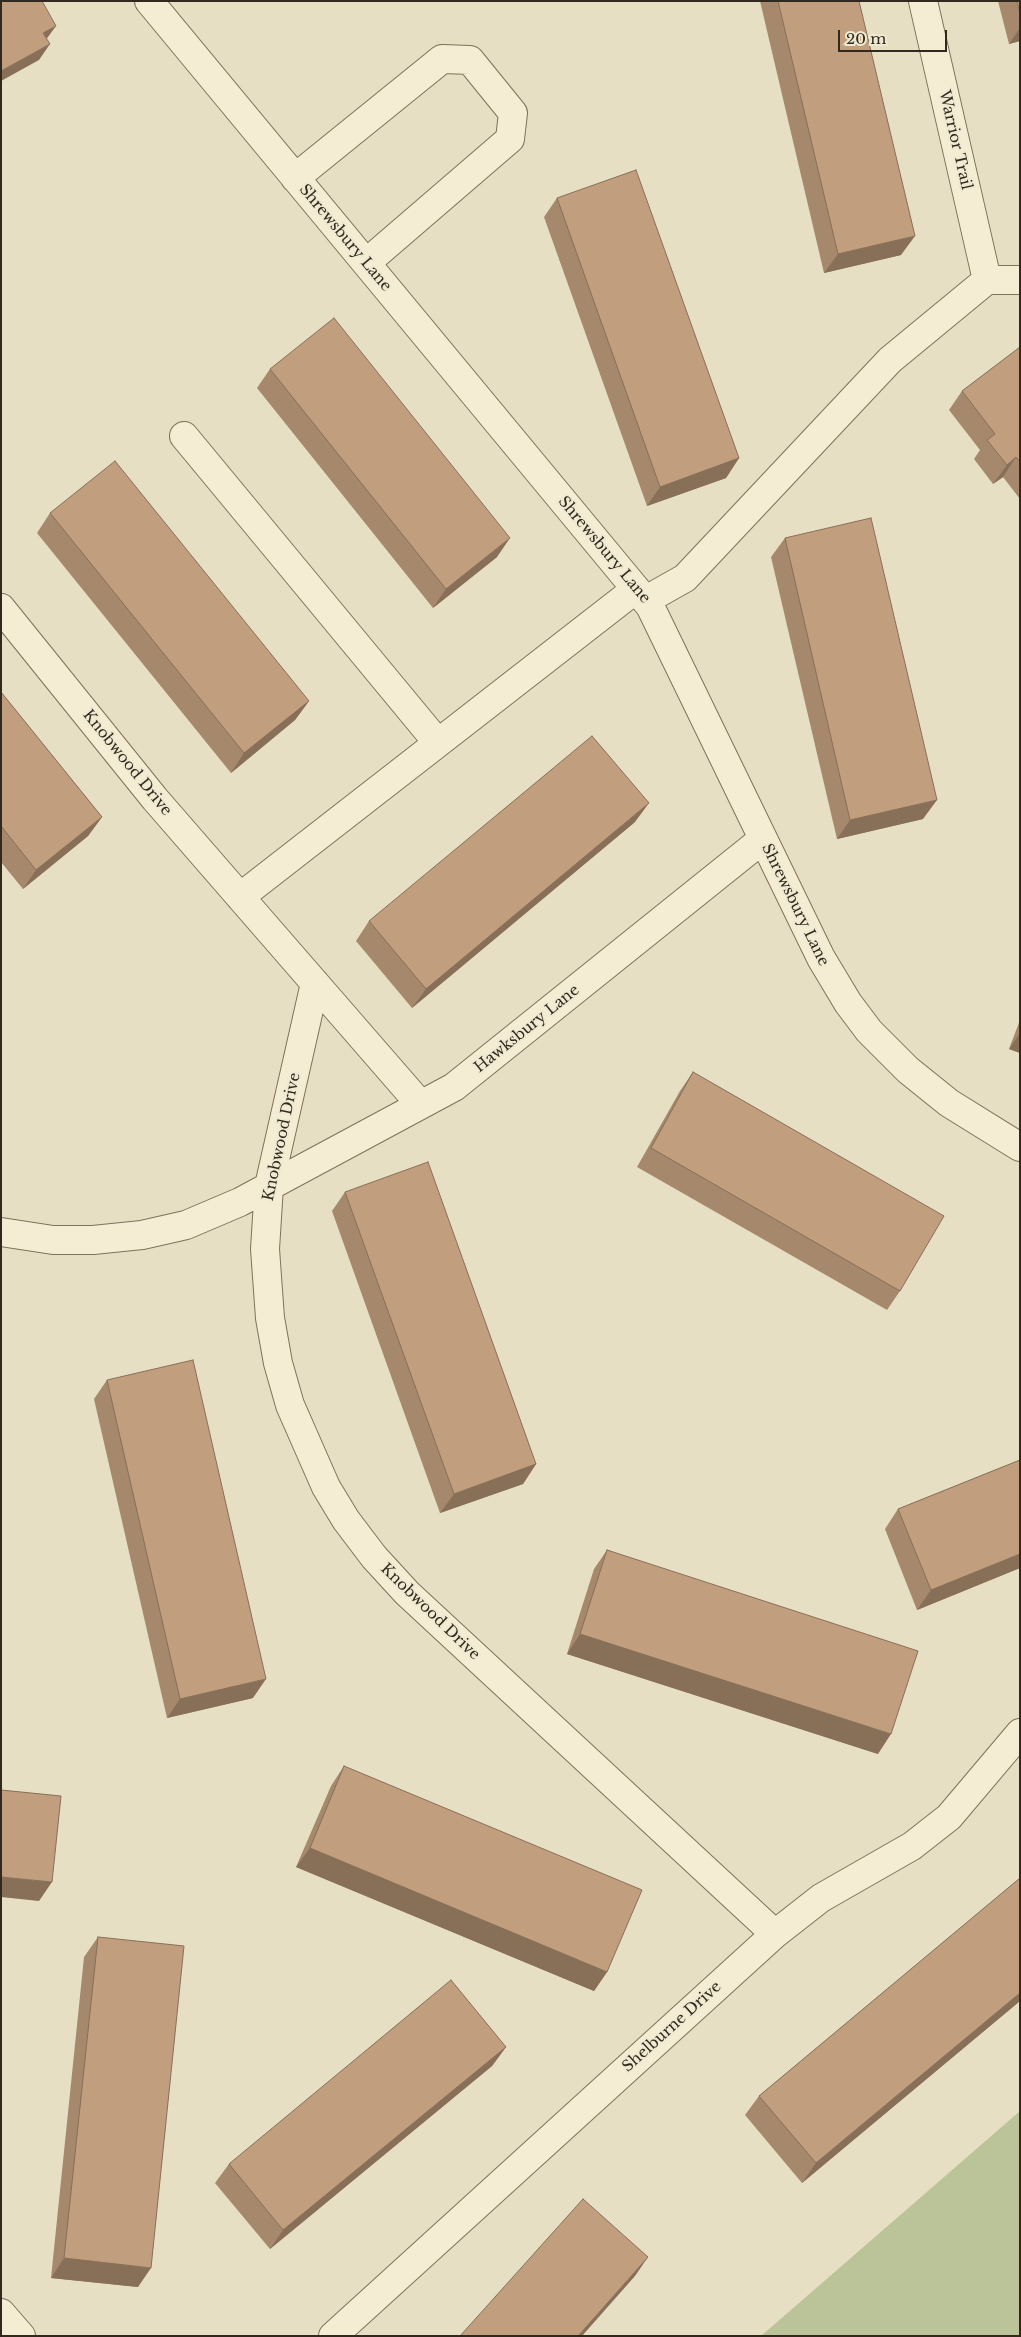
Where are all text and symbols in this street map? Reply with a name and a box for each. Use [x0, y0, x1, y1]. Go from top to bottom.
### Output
scale bar [841, 20, 950, 52]
text: 20 m [846, 29, 886, 48]
street label: Warrior Trail [935, 88, 975, 192]
street label: Shrewsbury Lane [295, 181, 395, 295]
street label: Shrewsbury Lane [554, 493, 654, 607]
street label: Knobwood Drive [79, 707, 175, 819]
street label: Shrewsbury Lane [758, 841, 832, 969]
street label: Hawksbury Lane [471, 981, 583, 1077]
street label: Knobwood Drive [260, 1071, 304, 1203]
street label: Knobwood Drive [377, 1560, 483, 1664]
street label: Shelburne Drive [619, 1978, 725, 2076]

